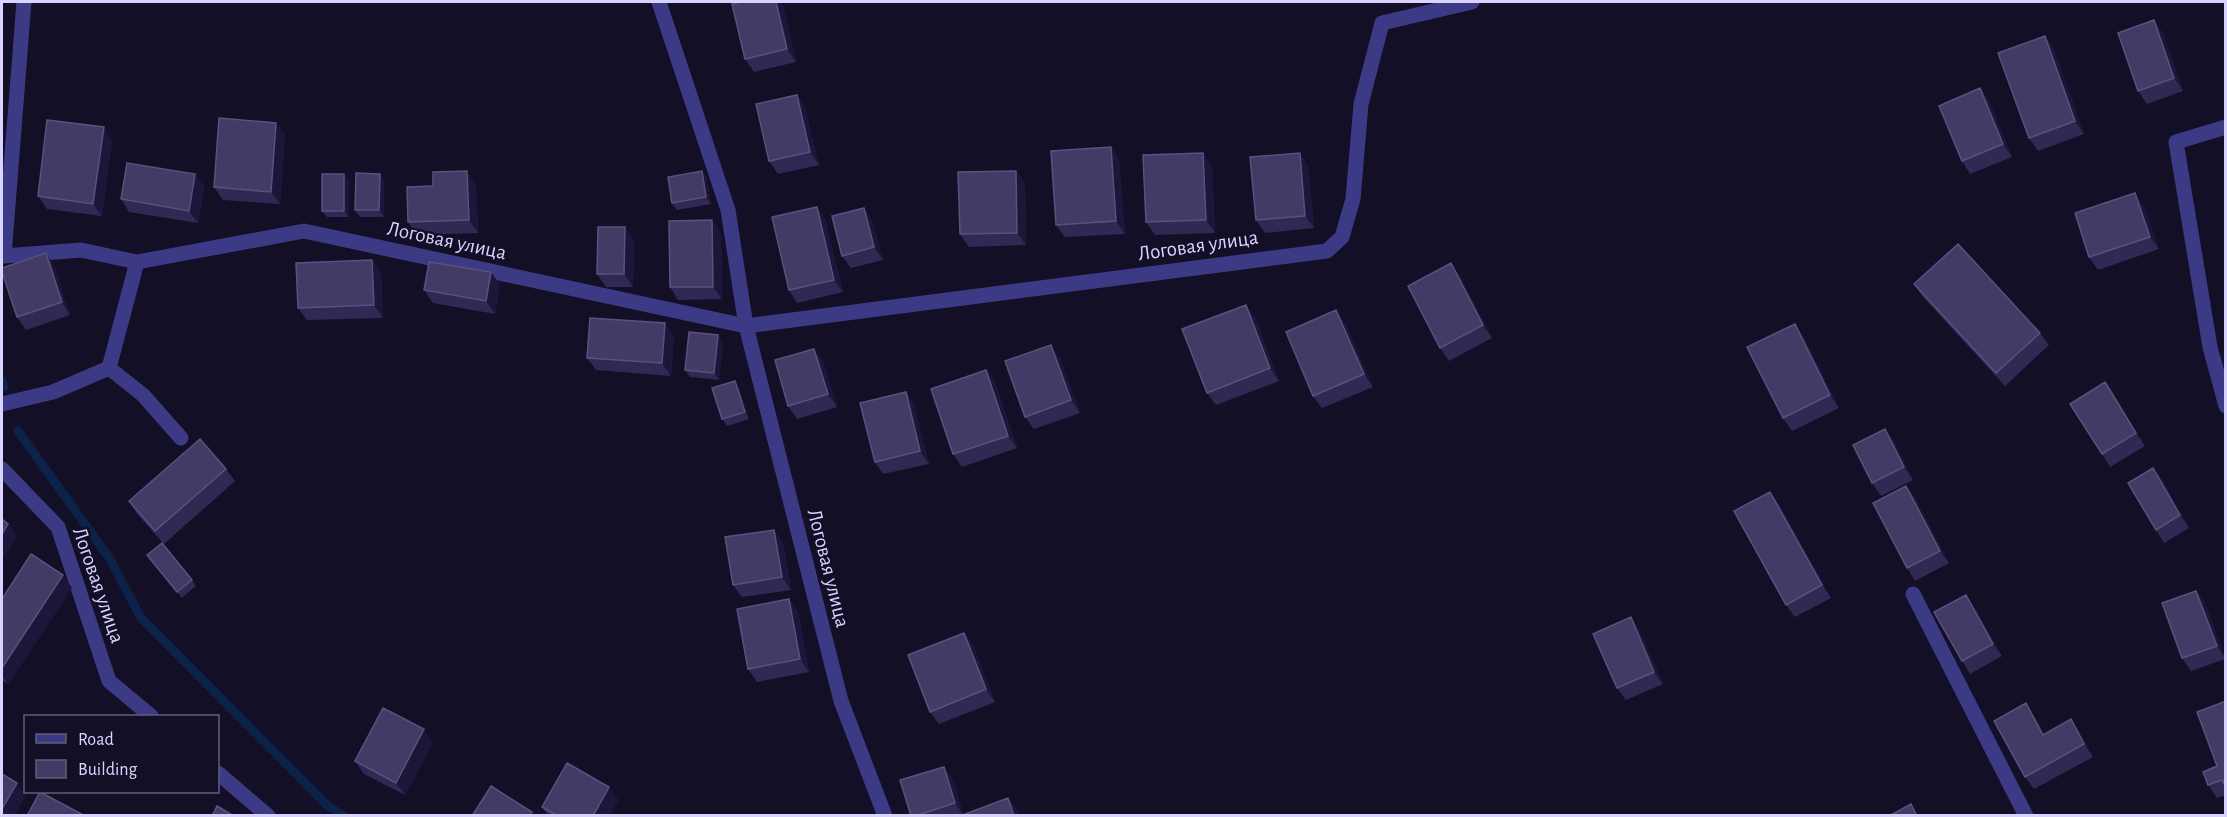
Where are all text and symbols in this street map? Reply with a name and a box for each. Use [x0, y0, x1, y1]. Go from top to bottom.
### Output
street label: Логовая улица [385, 218, 509, 263]
street label: Логовая улица [1137, 227, 1260, 264]
street label: Логовая улица [804, 507, 853, 630]
street label: Логовая улица [69, 524, 128, 646]
legend [24, 715, 219, 793]
text: Road [78, 731, 114, 749]
text: Building [78, 761, 138, 779]

